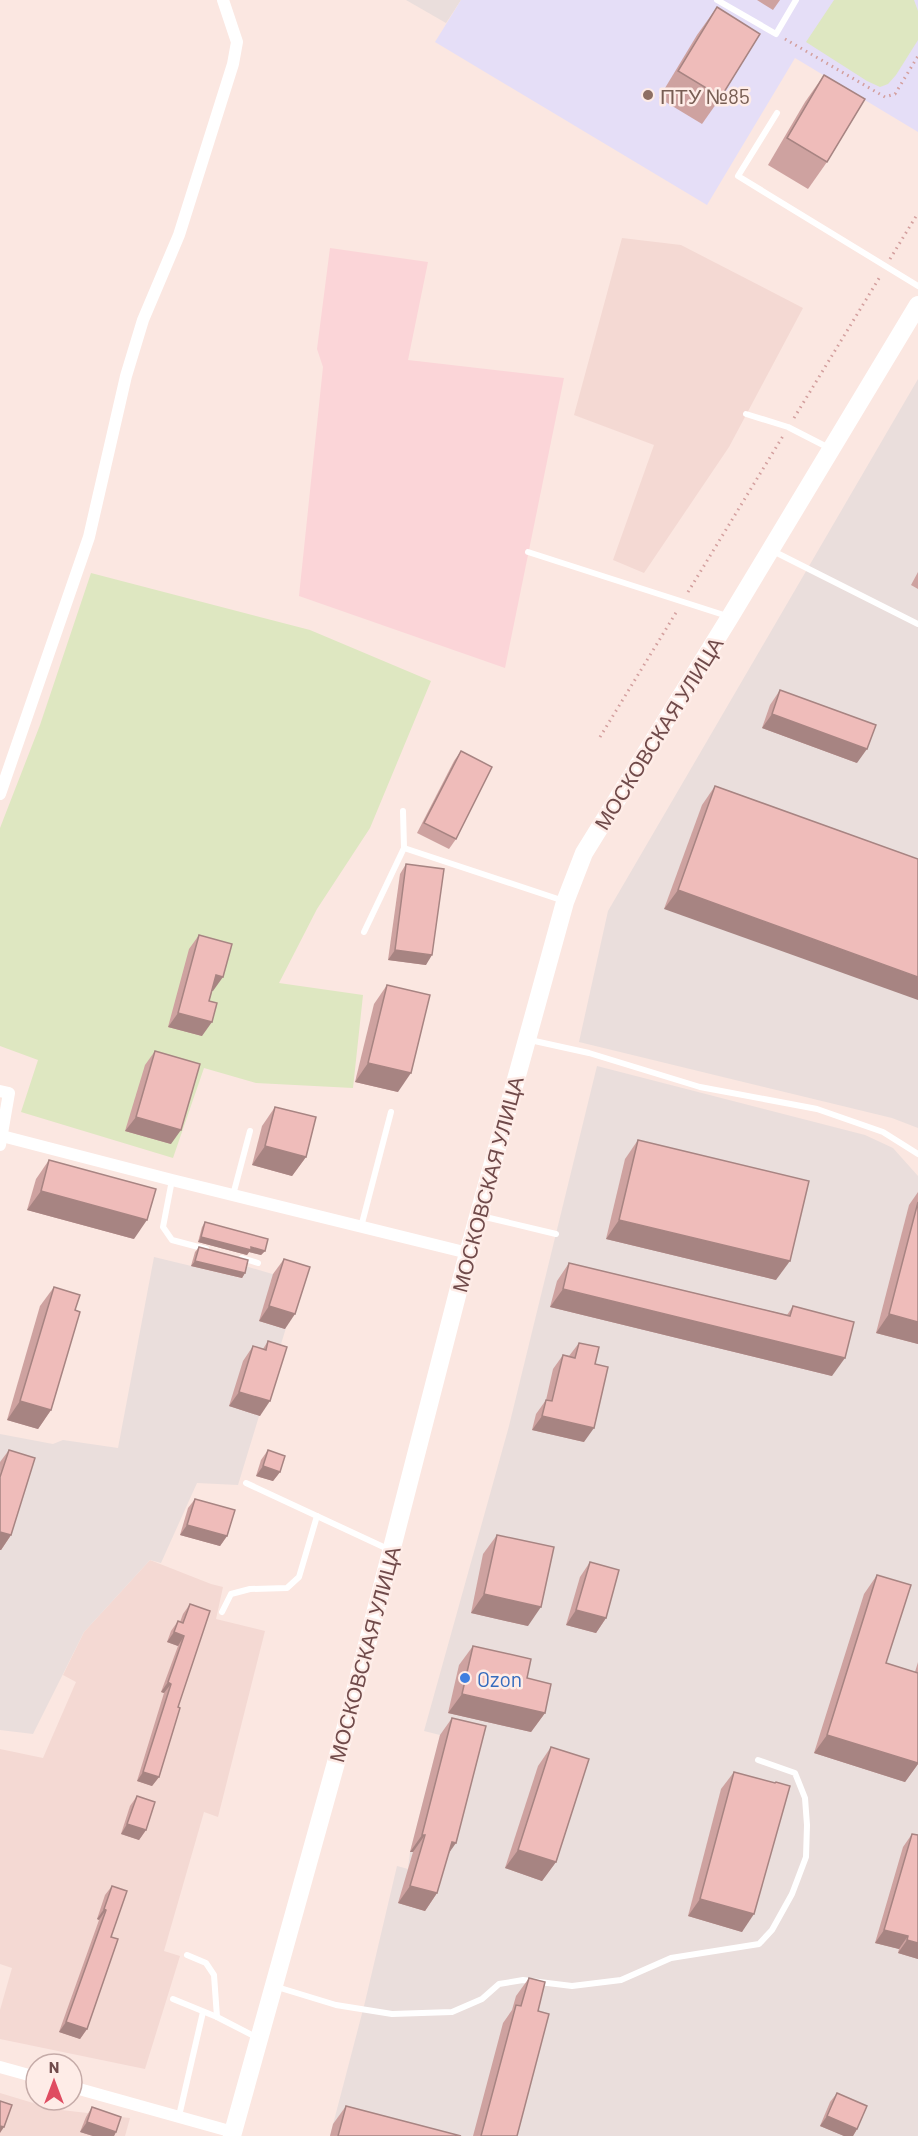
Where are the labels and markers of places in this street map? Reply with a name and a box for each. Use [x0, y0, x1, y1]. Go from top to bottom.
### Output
place label: ПТУ №85 [660, 83, 750, 108]
marker: ПТУ №85 [641, 88, 655, 102]
place label: Ozon [477, 1666, 522, 1691]
marker: Ozon [458, 1671, 472, 1685]

